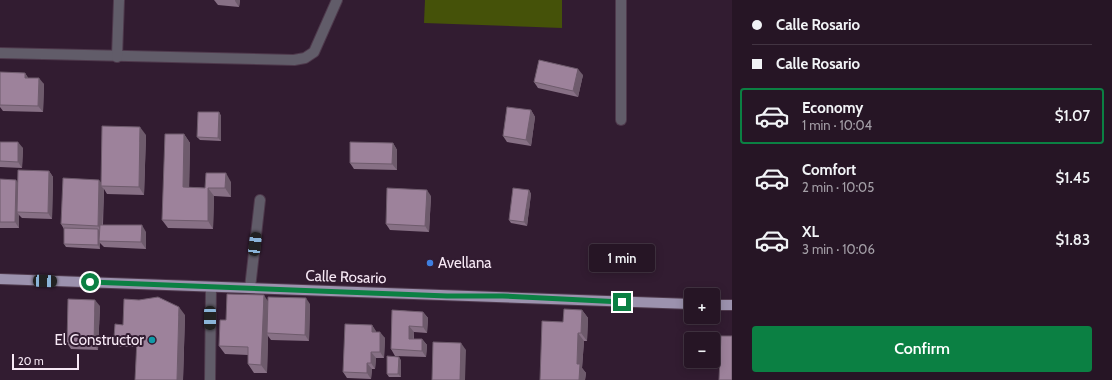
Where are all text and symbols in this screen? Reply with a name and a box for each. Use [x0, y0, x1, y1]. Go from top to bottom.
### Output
text: Calle Rosario [776, 16, 860, 34]
text: Calle Rosario [776, 55, 860, 73]
icon: car [754, 98, 790, 134]
text: Economy [802, 99, 863, 117]
text: $1.07 [1055, 107, 1090, 125]
text: 1 min · 10:04 [802, 117, 872, 133]
icon: car [754, 160, 790, 196]
text: Comfort [802, 161, 856, 179]
text: $1.45 [1056, 169, 1090, 187]
text: 2 min · 10:05 [802, 179, 874, 195]
icon: car [754, 222, 790, 258]
text: XL [802, 223, 819, 241]
car [248, 231, 262, 257]
text: $1.83 [1056, 231, 1090, 249]
text: 3 min · 10:06 [802, 241, 875, 257]
callout: 1 min [589, 244, 655, 272]
text: 1 min [607, 250, 637, 266]
place label: Avellana [438, 254, 492, 272]
marker: Avellana [425, 258, 435, 268]
street label: Calle Rosario [305, 267, 387, 287]
route start [81, 273, 99, 291]
car [33, 275, 57, 287]
map controls [684, 288, 720, 368]
button: + [684, 288, 720, 324]
route end [613, 293, 631, 311]
car [204, 306, 216, 330]
button: Confirm [752, 326, 1092, 372]
place label: El Constructor [54, 331, 144, 349]
button: − [684, 332, 720, 368]
marker: El Constructor [147, 335, 157, 345]
scale bar [12, 352, 79, 371]
text: 20 m [18, 354, 44, 368]

